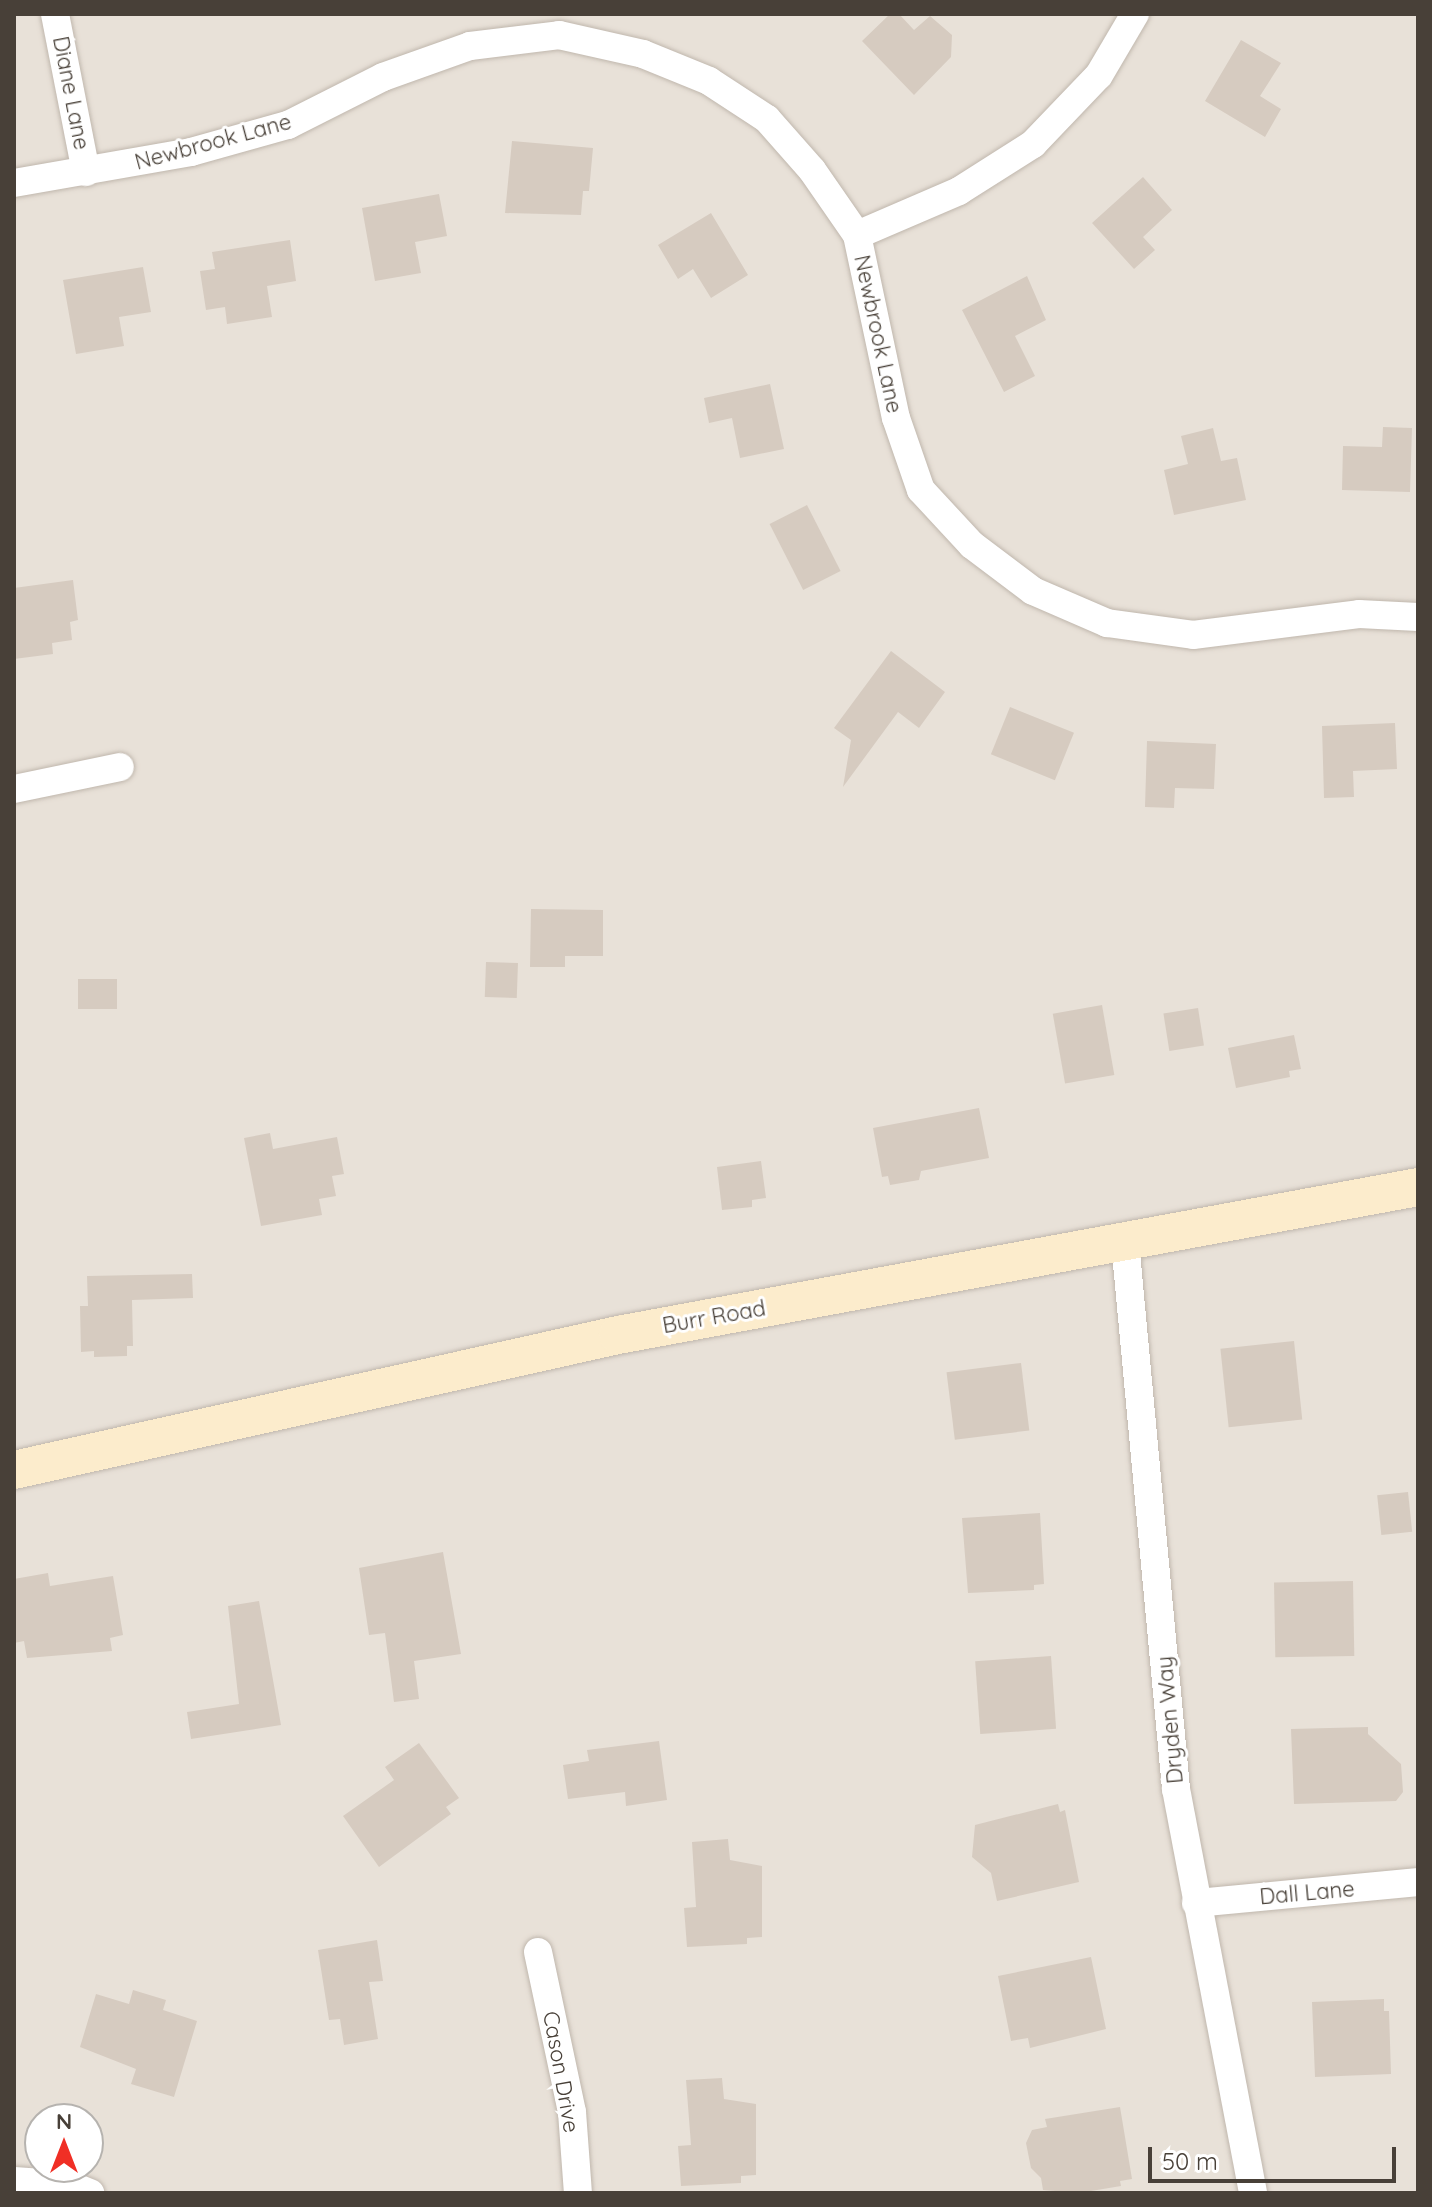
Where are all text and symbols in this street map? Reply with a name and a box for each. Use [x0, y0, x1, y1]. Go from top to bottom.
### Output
street label: Diane Lane [47, 34, 95, 152]
street label: Newbrook Lane [132, 108, 294, 176]
street label: Newbrook Lane [848, 253, 908, 415]
street label: Burr Road [660, 1295, 768, 1339]
street label: Dryden Way [1151, 1655, 1189, 1785]
street label: Dall Lane [1258, 1876, 1356, 1910]
street label: Cason Drive [537, 2009, 585, 2135]
north arrow [24, 2103, 104, 2183]
text: N [56, 2107, 72, 2135]
scale bar [1152, 2131, 1400, 2181]
text: 50 m [1162, 2146, 1218, 2176]

